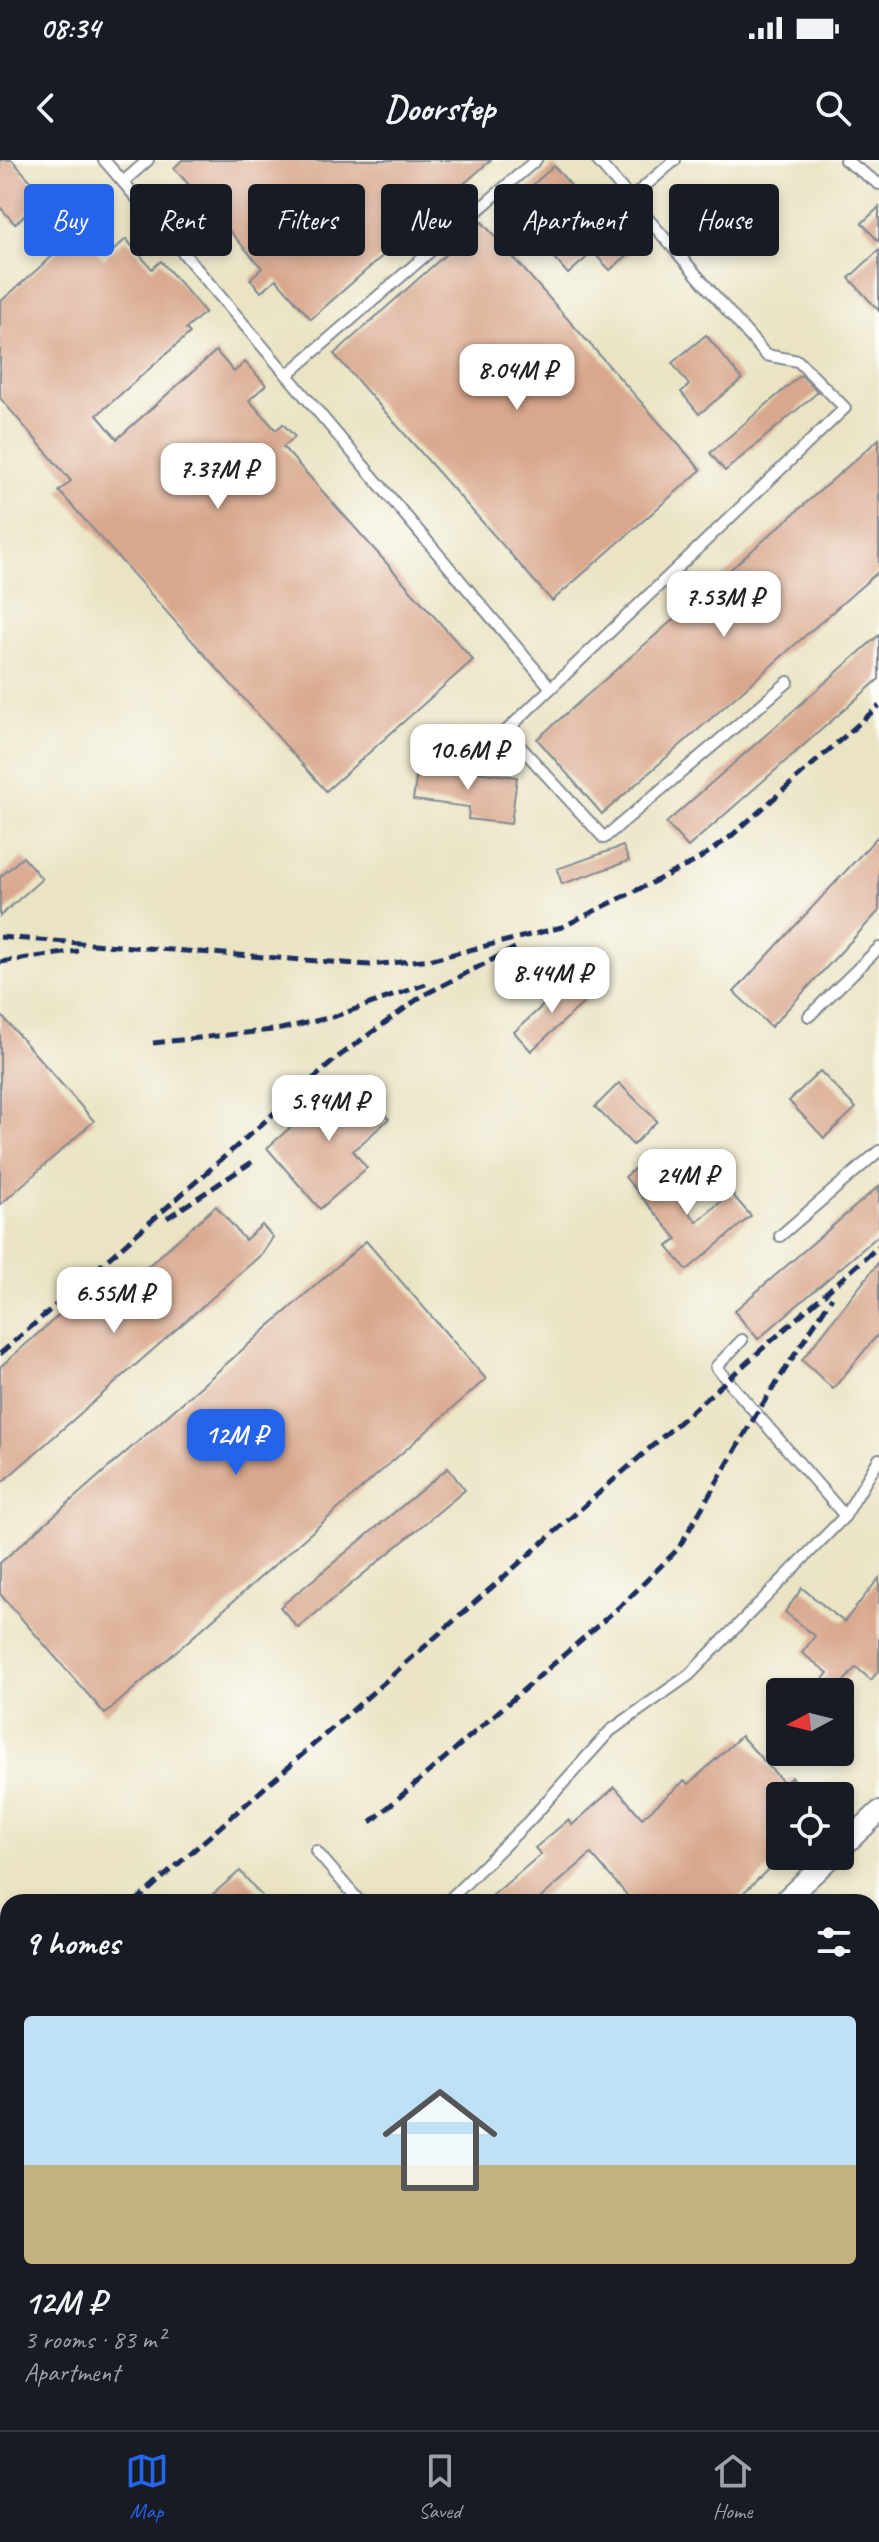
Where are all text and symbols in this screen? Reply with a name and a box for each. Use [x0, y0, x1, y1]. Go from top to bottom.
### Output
text: 08:34 [40, 9, 100, 47]
text: Doorstep [384, 85, 495, 131]
icon: back [24, 86, 68, 130]
icon: search [811, 86, 855, 130]
chip: Buy [24, 184, 114, 256]
chip: Rent [130, 184, 232, 256]
chip: Filters [248, 184, 365, 256]
chip: New [381, 184, 478, 256]
chip: Apartment [494, 184, 653, 256]
chip: House [669, 184, 779, 256]
pin: 8.04M ₽ [443, 344, 591, 412]
text: 8.04M ₽ [478, 353, 556, 386]
pin: 7.37M ₽ [144, 443, 292, 511]
text: 7.37M ₽ [179, 452, 257, 485]
pin: 7.53M ₽ [650, 571, 798, 639]
text: 7.53M ₽ [685, 580, 763, 613]
pin: 10.6M ₽ [394, 724, 542, 792]
text: 10.6M ₽ [428, 733, 508, 766]
pin: 8.44M ₽ [478, 947, 626, 1015]
text: 8.44M ₽ [513, 956, 591, 989]
pin: 5.94M ₽ [255, 1075, 403, 1143]
text: 5.94M ₽ [290, 1084, 368, 1117]
pin: 24M ₽ [631, 1149, 743, 1217]
text: 24M ₽ [656, 1158, 718, 1191]
pin: 6.55M ₽ [40, 1267, 188, 1335]
text: 6.55M ₽ [75, 1276, 153, 1309]
pin: 12M ₽ [180, 1409, 292, 1477]
text: 12M ₽ [205, 1418, 267, 1451]
north arrow [766, 1678, 854, 1766]
map controls [766, 1678, 854, 1870]
button: locate [766, 1782, 854, 1870]
icon: filters [812, 1920, 856, 1964]
text: 9 homes [24, 1921, 120, 1964]
icon: home [368, 2068, 512, 2212]
text: 12M ₽ [24, 2280, 105, 2323]
text: 3 rooms · 83 m² [24, 2323, 165, 2356]
text: Apartment [24, 2356, 120, 2389]
tab: Map [125, 2449, 169, 2525]
tab: Saved [418, 2449, 462, 2525]
tab: Home [711, 2449, 755, 2525]

